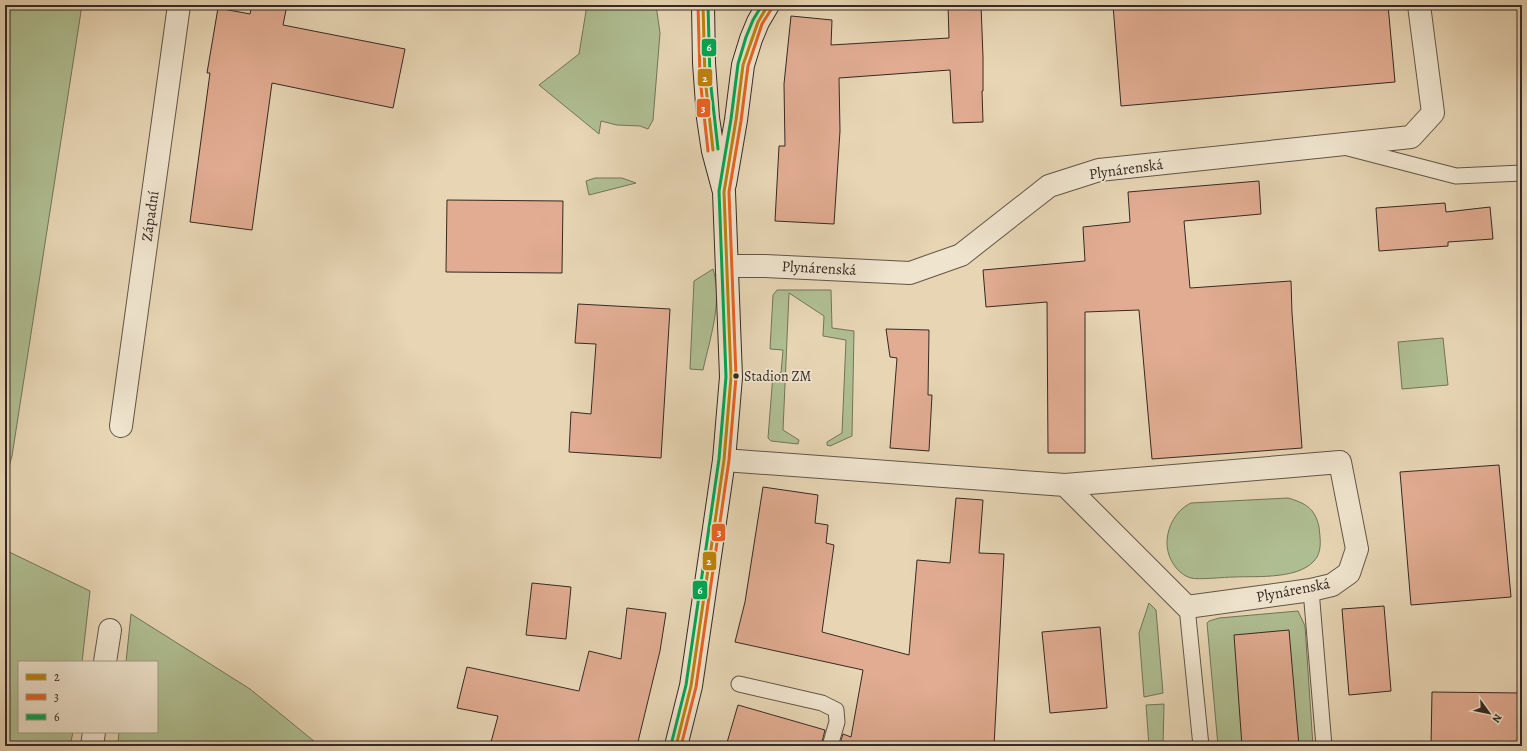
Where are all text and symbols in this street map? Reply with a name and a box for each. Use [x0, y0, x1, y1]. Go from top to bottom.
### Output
line badge: 6 [701, 38, 717, 57]
text: 6 [706, 40, 712, 55]
line badge: 2 [697, 68, 713, 87]
text: 2 [702, 71, 708, 86]
line badge: 3 [696, 98, 711, 118]
text: 3 [701, 101, 706, 116]
street label: Plynárenská [1088, 154, 1164, 184]
street label: Západní [137, 189, 163, 243]
street label: Plynárenská [781, 256, 857, 280]
place label: Stadion ZM [744, 367, 811, 386]
marker: Stadion ZM [731, 371, 741, 381]
line badge: 3 [711, 523, 726, 542]
text: 3 [717, 525, 722, 540]
line badge: 2 [702, 551, 717, 571]
text: 2 [706, 554, 712, 569]
street label: Plynárenská [1255, 573, 1331, 607]
line badge: 6 [692, 580, 708, 600]
text: 6 [697, 583, 703, 598]
legend [18, 661, 158, 733]
text: 2 [54, 669, 60, 685]
text: 3 [54, 689, 59, 705]
north arrow [1469, 693, 1509, 733]
text: 6 [54, 709, 60, 725]
text: N [1488, 711, 1505, 726]

